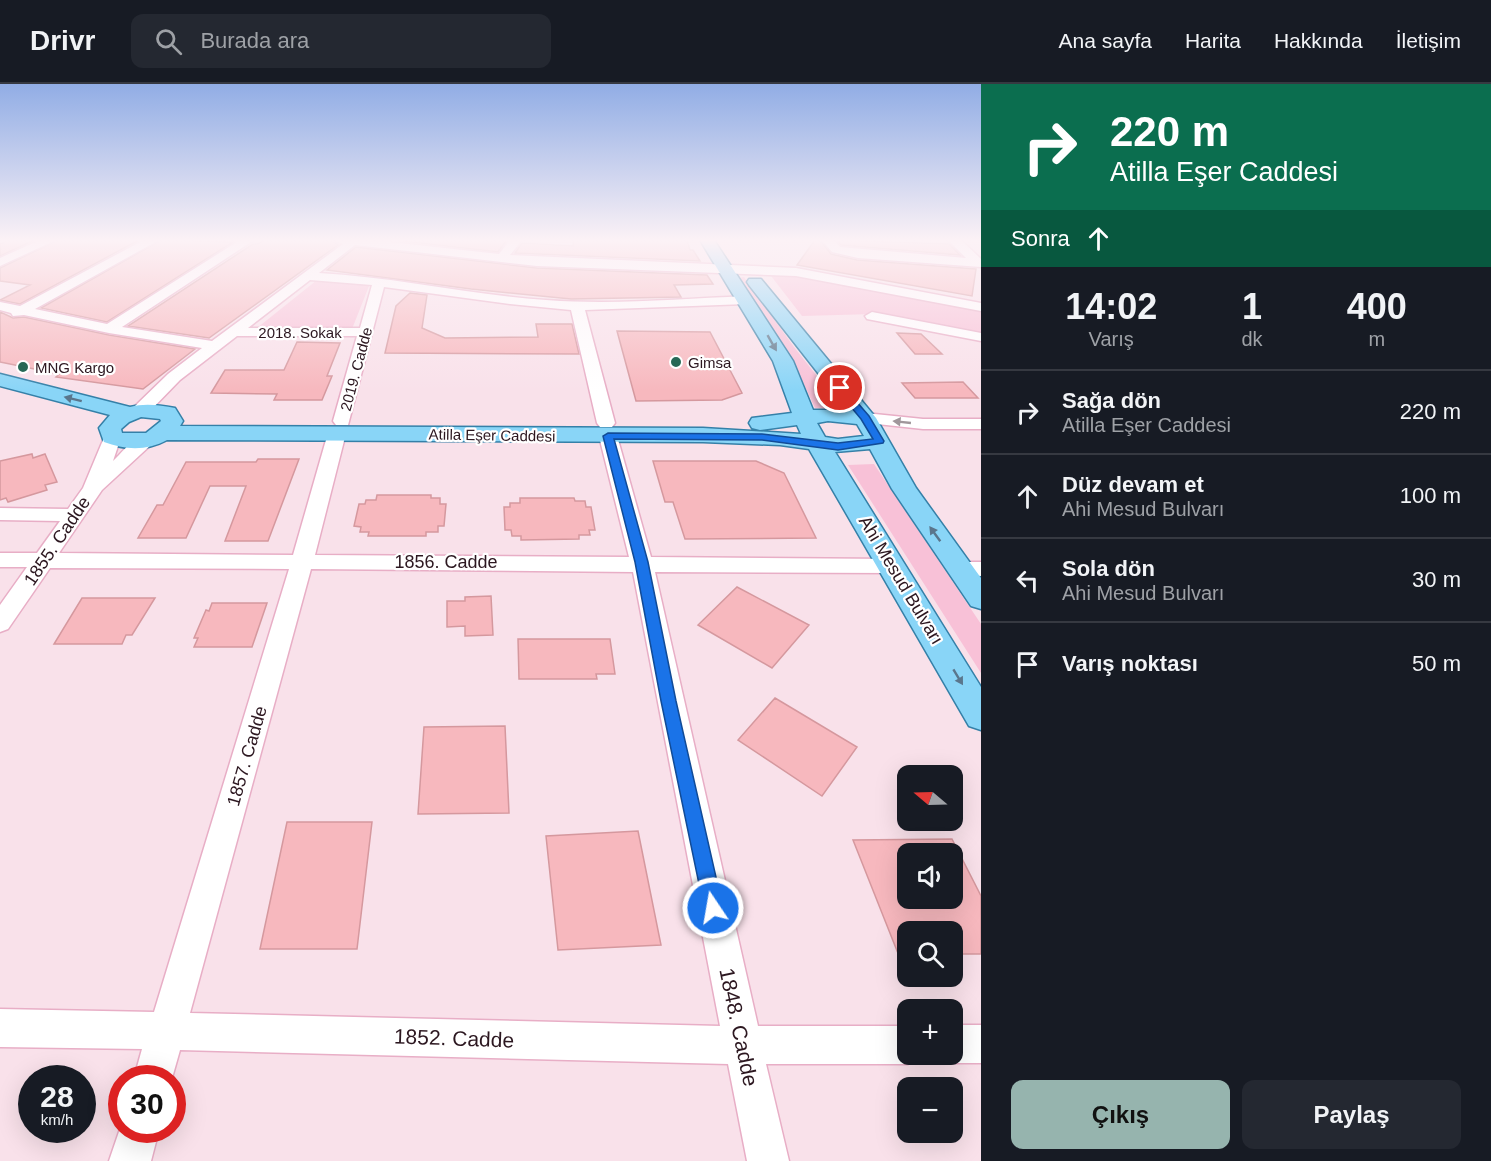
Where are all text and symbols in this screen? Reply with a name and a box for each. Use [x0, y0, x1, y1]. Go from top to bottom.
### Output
search box [131, 14, 551, 68]
text: Drivr [30, 25, 95, 56]
icon: search [152, 25, 185, 58]
text: Burada ara [200, 28, 309, 53]
text: Ana sayfa [1059, 29, 1152, 52]
text: Harita [1185, 29, 1241, 52]
text: Hakkında [1274, 29, 1363, 52]
text: İletişim [1396, 29, 1461, 52]
icon: right [1011, 108, 1089, 186]
text: 220 m [1110, 108, 1229, 155]
text: Atilla Eşer Caddesi [1110, 157, 1338, 187]
icon: ahead [1082, 222, 1115, 255]
text: Sonra [1011, 226, 1070, 251]
text: 14:02 [1065, 286, 1157, 327]
text: 1 [1242, 286, 1262, 327]
text: 400 [1347, 286, 1407, 327]
street label: 2018. Sokak [258, 324, 342, 341]
street label: 2019. Cadde [337, 325, 375, 413]
text: Varış [1089, 328, 1134, 350]
text: dk [1241, 328, 1263, 350]
text: m [1368, 328, 1385, 350]
one-way arrow [767, 335, 777, 352]
place label: Gimsa [688, 354, 732, 371]
marker: Gimsa [669, 355, 683, 369]
place label: MNG Kargo [35, 359, 114, 376]
marker: MNG Kargo [16, 360, 30, 374]
pin [814, 362, 865, 413]
icon: arrive [823, 371, 856, 404]
text: Sağa dön [1062, 388, 1161, 413]
one-way arrow [64, 394, 83, 404]
icon: right [1011, 396, 1044, 429]
text: 220 m [1400, 399, 1461, 424]
text: Atilla Eşer Caddesi [1062, 414, 1231, 436]
one-way arrow [893, 417, 912, 427]
street label: Atilla Eşer Caddesi [428, 425, 556, 445]
text: Düz devam et [1062, 472, 1204, 497]
icon: ahead [1011, 480, 1044, 513]
text: 100 m [1400, 483, 1461, 508]
street label: 1855. Cadde [20, 493, 94, 589]
text: Ahi Mesud Bulvarı [1062, 498, 1224, 520]
street label: Ahi Mesud Bulvarı [855, 512, 947, 648]
one-way arrow [929, 527, 941, 543]
street label: 1856. Cadde [394, 552, 498, 572]
text: Sola dön [1062, 556, 1155, 581]
icon: left [1011, 564, 1044, 597]
text: 30 m [1412, 567, 1461, 592]
text: Ahi Mesud Bulvarı [1062, 582, 1224, 604]
icon: arrive [1011, 648, 1044, 681]
text: Varış noktası [1062, 651, 1198, 676]
text: 50 m [1412, 651, 1461, 676]
one-way arrow [953, 669, 963, 686]
street label: 1857. Cadde [223, 704, 271, 808]
north arrow [897, 765, 963, 831]
map controls [897, 765, 963, 1143]
button: sound [897, 843, 963, 909]
position arrow [681, 876, 745, 940]
button: search [897, 921, 963, 987]
street label: 1848. Cadde [715, 966, 763, 1088]
button: + [897, 999, 963, 1065]
street label: 1852. Cadde [393, 1024, 515, 1052]
speed limit sign: 30 [108, 1065, 186, 1143]
button: − [897, 1077, 963, 1143]
text: 28 [40, 1080, 74, 1113]
button: Çıkış [1011, 1080, 1230, 1149]
button: Paylaş [1242, 1080, 1461, 1149]
text: km/h [41, 1111, 73, 1128]

